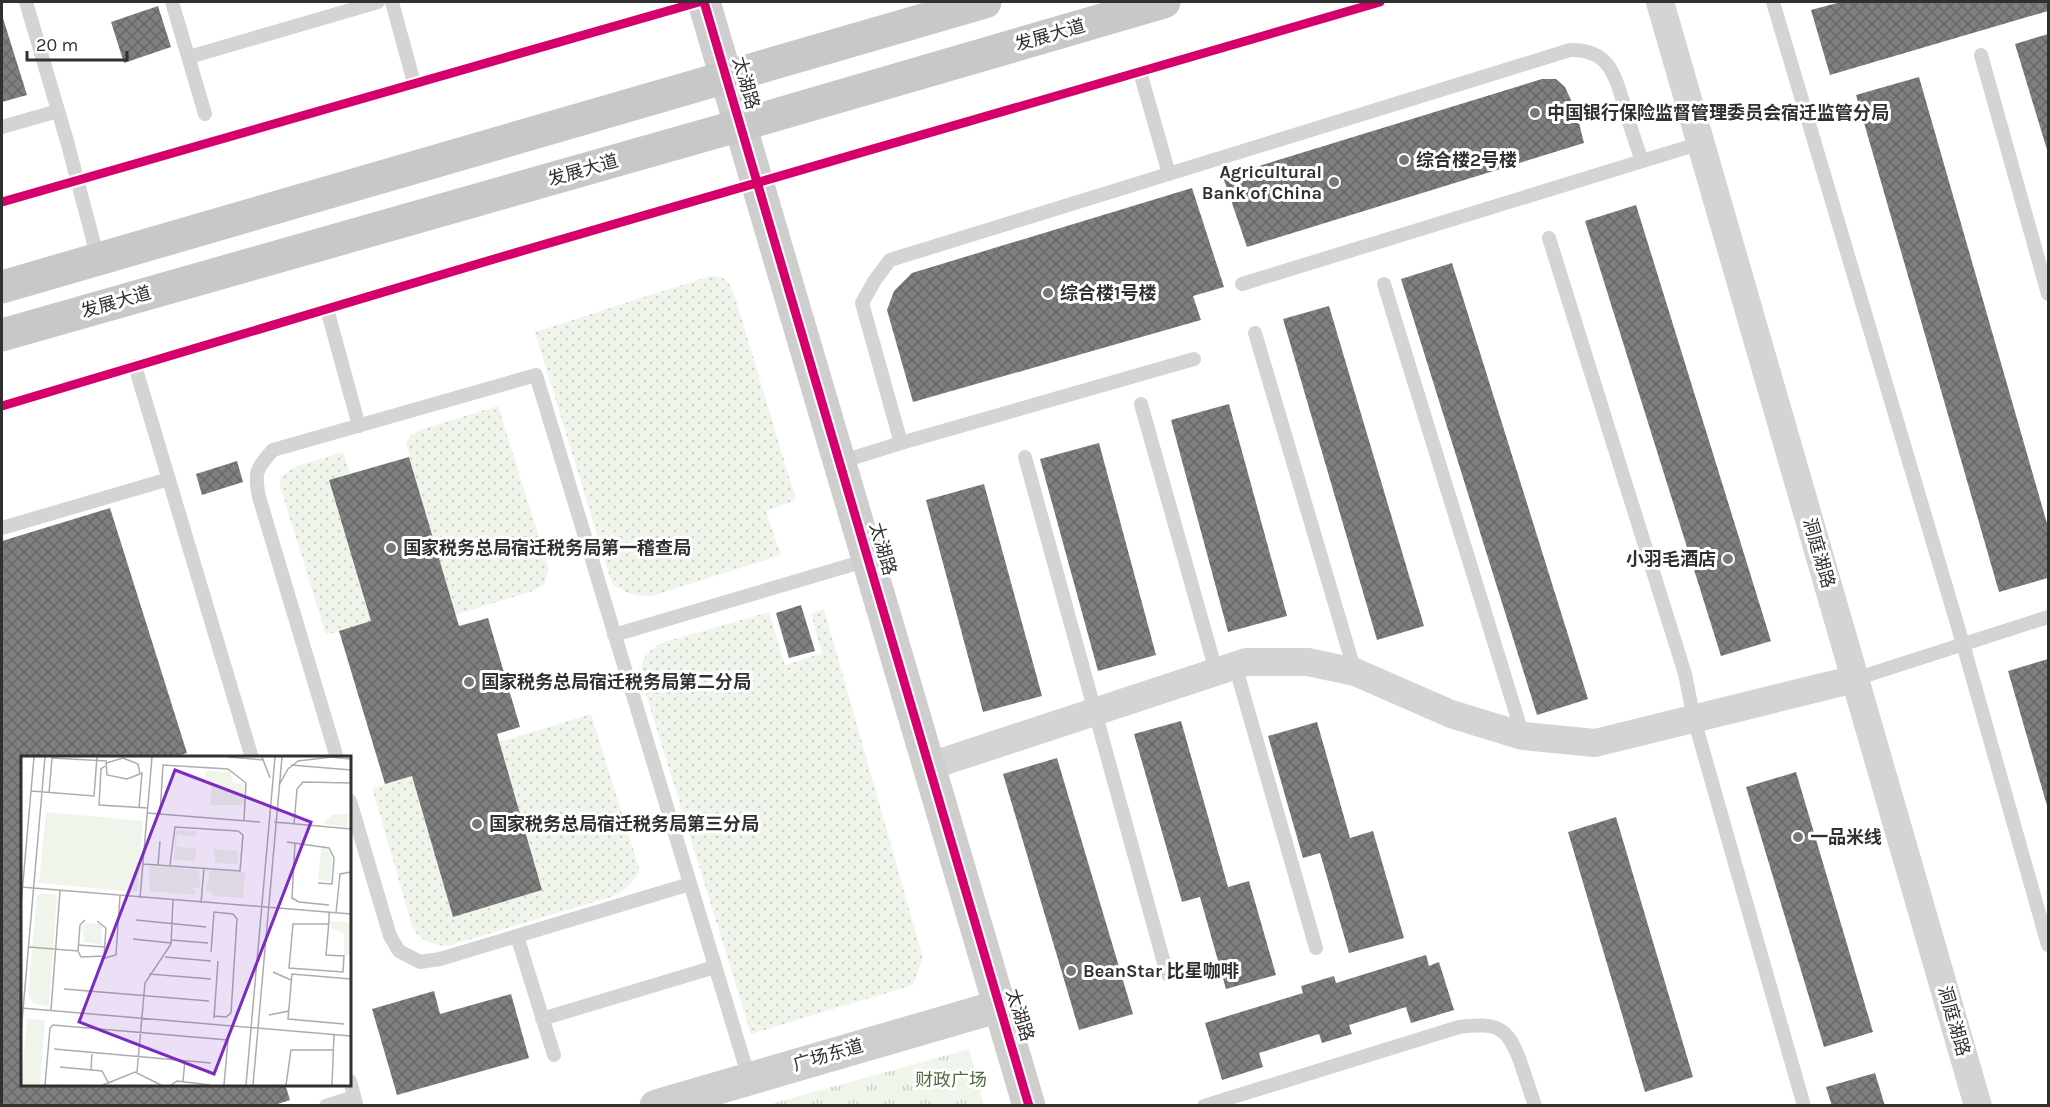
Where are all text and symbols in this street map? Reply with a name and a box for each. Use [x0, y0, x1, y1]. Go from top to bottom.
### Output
street label: 发展大道 [1012, 15, 1088, 55]
scale bar [27, 24, 128, 62]
text: 20 m [36, 34, 78, 56]
street label: 太湖路 [728, 54, 764, 112]
place label: 中国银行保险监督管理委员会宿迁监管分局 [1547, 102, 1889, 124]
marker: 中国银行保险监督管理委员会宿迁监管分局 [1528, 106, 1542, 120]
place label: 综合楼2号楼 [1416, 149, 1517, 171]
street label: 发展大道 [545, 150, 621, 190]
marker: 综合楼2号楼 [1397, 153, 1411, 167]
place label: Agricultural Bank of China [1202, 161, 1322, 204]
marker: Agricultural Bank of China [1327, 175, 1341, 189]
street label: 发展大道 [78, 282, 154, 322]
place label: 综合楼1号楼 [1060, 282, 1156, 304]
marker: 综合楼1号楼 [1041, 286, 1055, 300]
street label: 洞庭湖路 [1799, 515, 1839, 591]
street label: 太湖路 [865, 520, 901, 578]
place label: 国家税务总局宿迁税务局第一稽查局 [403, 537, 691, 559]
marker: 国家税务总局宿迁税务局第一稽查局 [384, 541, 398, 555]
place label: 小羽毛酒店 [1626, 548, 1716, 570]
marker: 小羽毛酒店 [1721, 552, 1735, 566]
place label: 国家税务总局宿迁税务局第二分局 [481, 671, 751, 693]
marker: 国家税务总局宿迁税务局第二分局 [462, 675, 476, 689]
inset map [21, 756, 351, 1086]
place label: 国家税务总局宿迁税务局第三分局 [489, 813, 759, 835]
marker: 国家税务总局宿迁税务局第三分局 [470, 817, 484, 831]
place label: 一品米线 [1810, 826, 1882, 848]
marker: 一品米线 [1791, 830, 1805, 844]
place label: BeanStar 比星咖啡 [1083, 960, 1239, 982]
marker: BeanStar 比星咖啡 [1064, 964, 1078, 978]
street label: 洞庭湖路 [1934, 983, 1974, 1059]
street label: 太湖路 [1002, 986, 1038, 1044]
street label: 广场东道 [790, 1035, 866, 1075]
park label: 财政广场 [915, 1069, 987, 1091]

